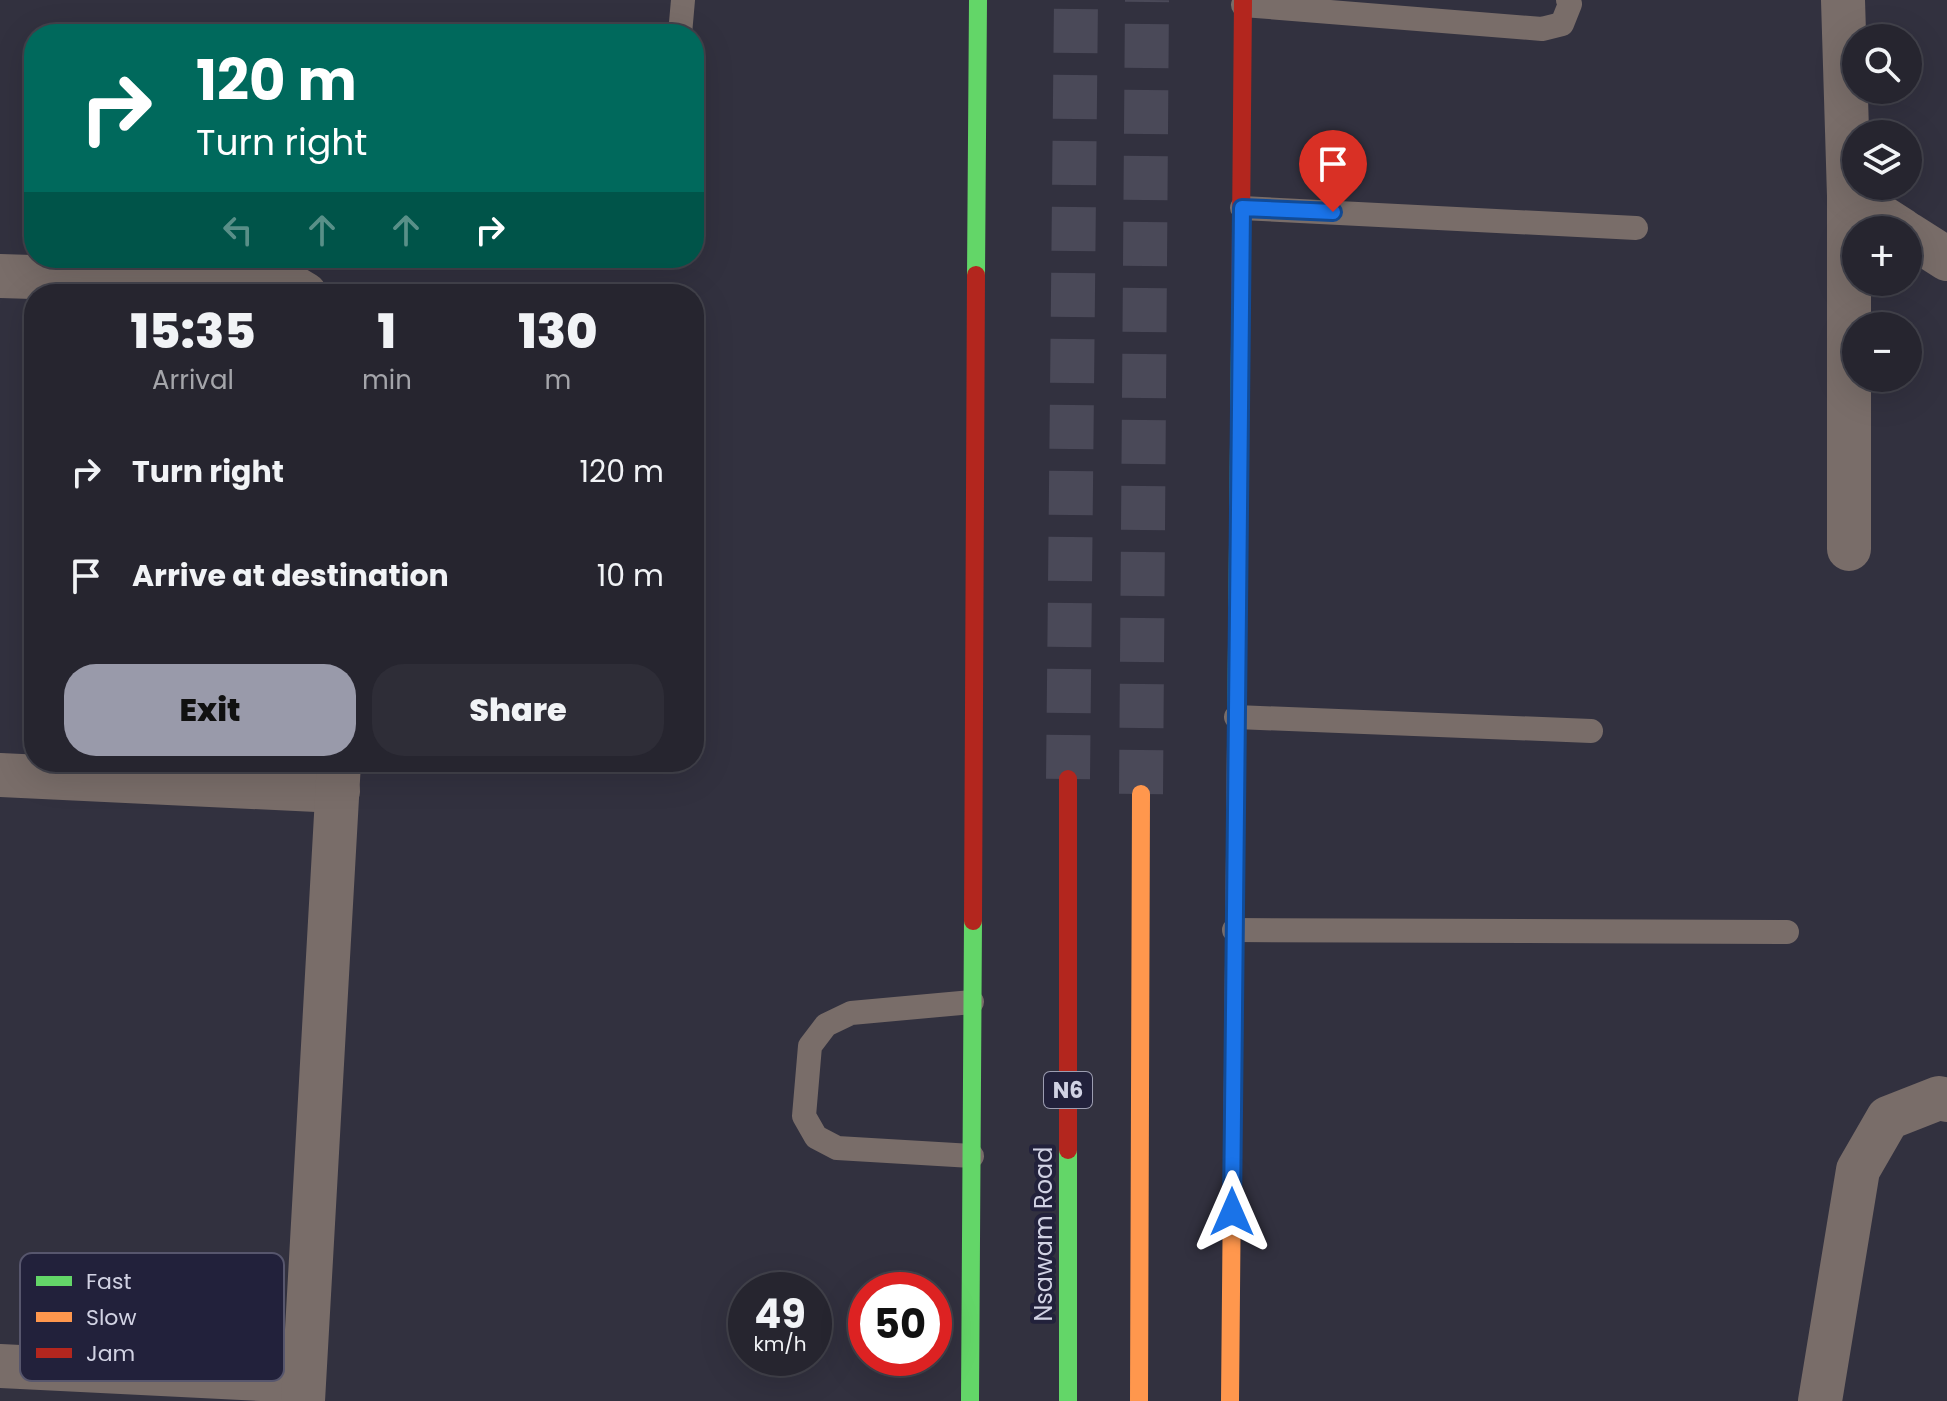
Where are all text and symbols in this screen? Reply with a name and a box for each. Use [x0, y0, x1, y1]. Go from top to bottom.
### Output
map controls [1842, 24, 1922, 392]
button: search [1842, 24, 1922, 104]
text: 120 m [196, 41, 357, 120]
icon: right [64, 56, 168, 160]
text: Turn right [196, 117, 367, 168]
button: layers [1842, 120, 1922, 200]
pin [1299, 130, 1367, 212]
icon: arrive [1311, 142, 1355, 186]
icon: left [216, 208, 260, 252]
icon: ahead [300, 208, 344, 252]
icon: ahead [384, 208, 428, 252]
icon: right [468, 208, 512, 252]
button: + [1842, 216, 1922, 296]
text: 15:35 [130, 298, 256, 365]
text: 1 [378, 298, 396, 365]
text: 130 [518, 298, 598, 365]
button: − [1842, 312, 1922, 392]
text: Arrival [152, 362, 234, 398]
text: min [362, 362, 412, 398]
text: m [545, 362, 571, 398]
icon: right [64, 450, 108, 494]
text: Turn right [132, 450, 284, 493]
text: 120 m [579, 450, 664, 493]
icon: arrive [64, 554, 108, 598]
text: Arrive at destination [132, 554, 449, 597]
text: 10 m [597, 554, 664, 597]
button: Exit [64, 664, 356, 756]
button: Share [372, 664, 664, 756]
road number: N6 [1044, 1072, 1092, 1108]
street label: Nsawam Road [1027, 1146, 1060, 1322]
position arrow [1190, 1170, 1274, 1254]
legend [20, 1253, 284, 1381]
text: Fast [86, 1266, 131, 1297]
speed limit sign: 50 [848, 1272, 952, 1376]
text: 49 [754, 1286, 806, 1342]
text: Slow [86, 1302, 136, 1333]
text: km/h [753, 1330, 807, 1358]
text: Jam [86, 1338, 135, 1369]

